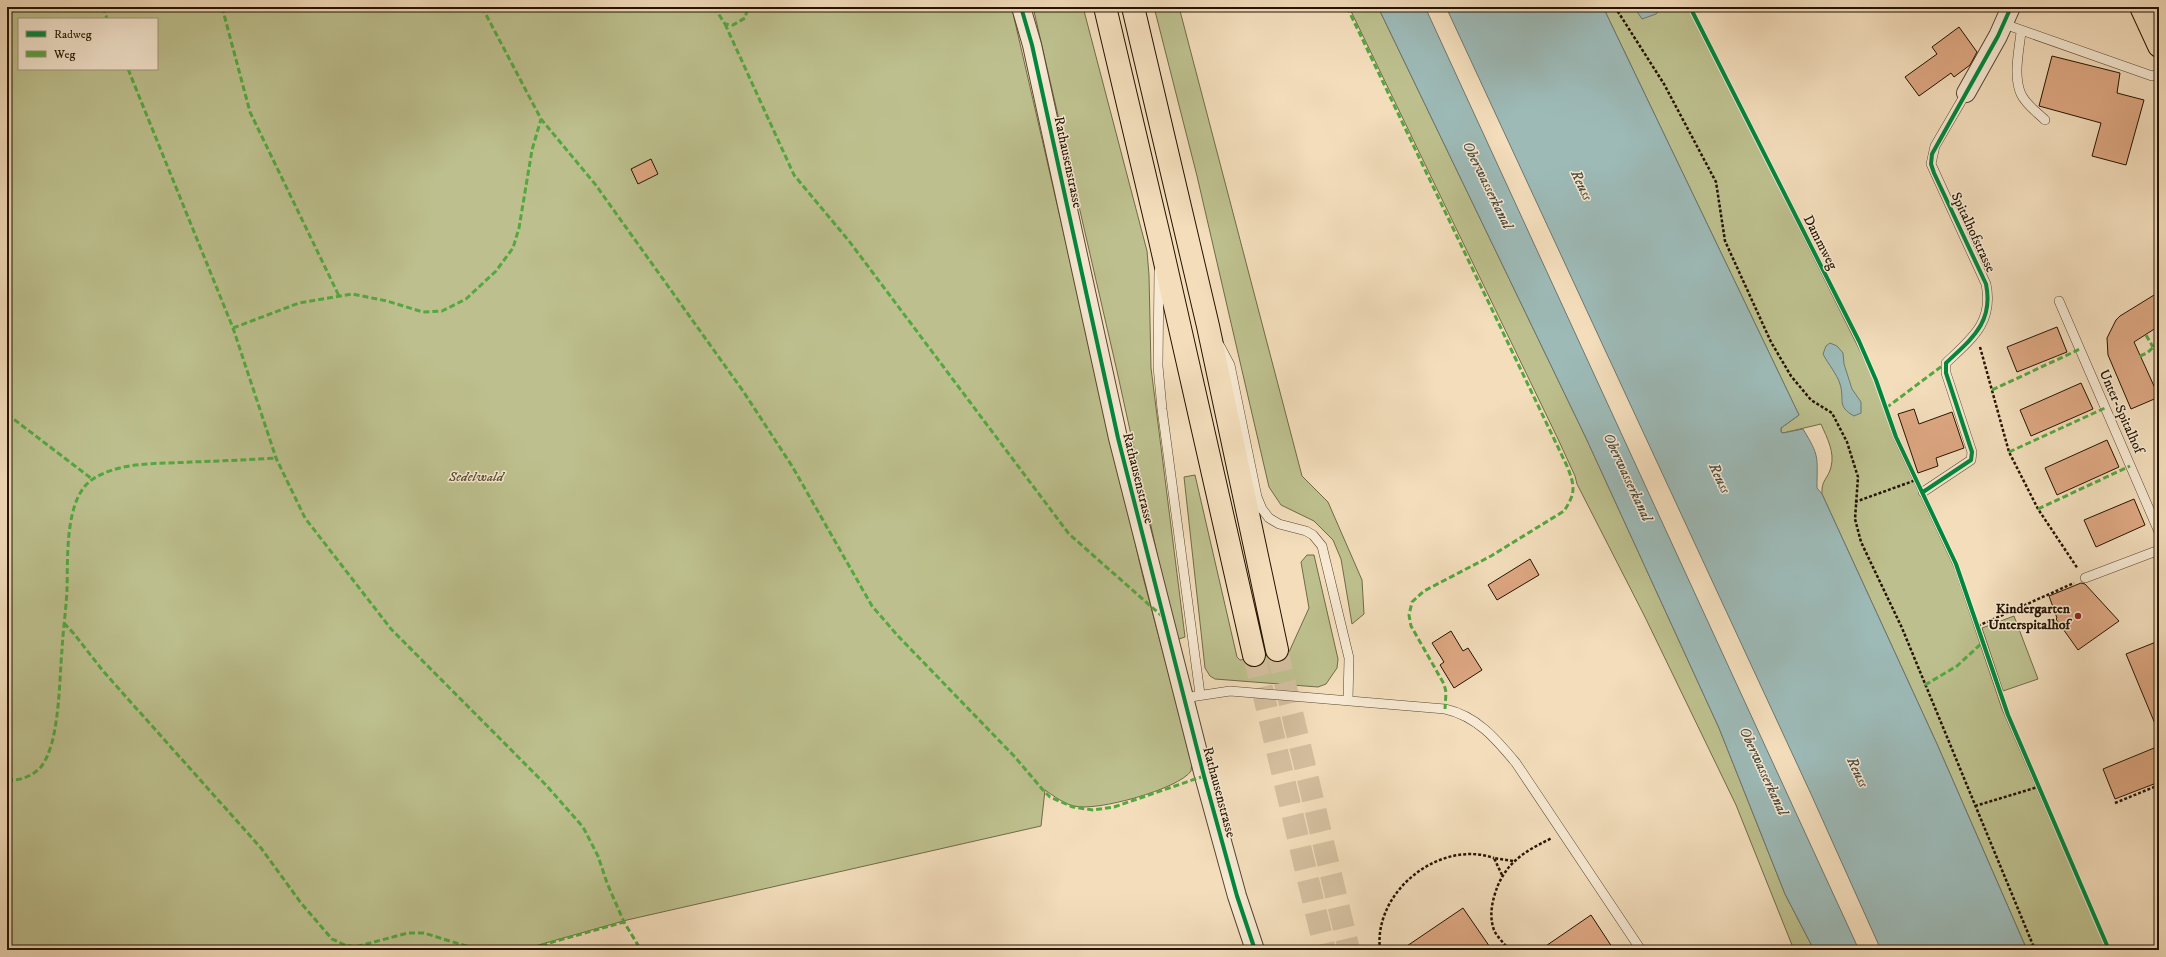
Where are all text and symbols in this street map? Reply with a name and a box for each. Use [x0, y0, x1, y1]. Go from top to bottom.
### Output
legend [18, 18, 158, 70]
text: Radweg [54, 27, 92, 42]
text: Weg [53, 47, 75, 62]
street label: Rathausenstrasse [1050, 115, 1087, 210]
water label: Oberwasserkanal [1458, 138, 1518, 234]
water label: Reuss [1566, 166, 1597, 204]
street label: Spitalhofstrasse [1947, 189, 2000, 276]
street label: Dammweg [1799, 212, 1842, 273]
street label: Unter-Spitalhof [2095, 367, 2149, 458]
water label: Oberwasserkanal [1599, 430, 1657, 526]
street label: Rathausenstrasse [1118, 431, 1158, 526]
water label: Reuss [1704, 459, 1735, 497]
park label: Sedelwald [448, 468, 506, 486]
place label: Kindergarten Unterspitalhof [1988, 600, 2073, 634]
marker: Kindergarten Unterspitalhof [2073, 611, 2083, 621]
water label: Oberwasserkanal [1735, 724, 1793, 820]
street label: Rathausenstrasse [1198, 745, 1240, 840]
water label: Reuss [1842, 753, 1873, 791]

